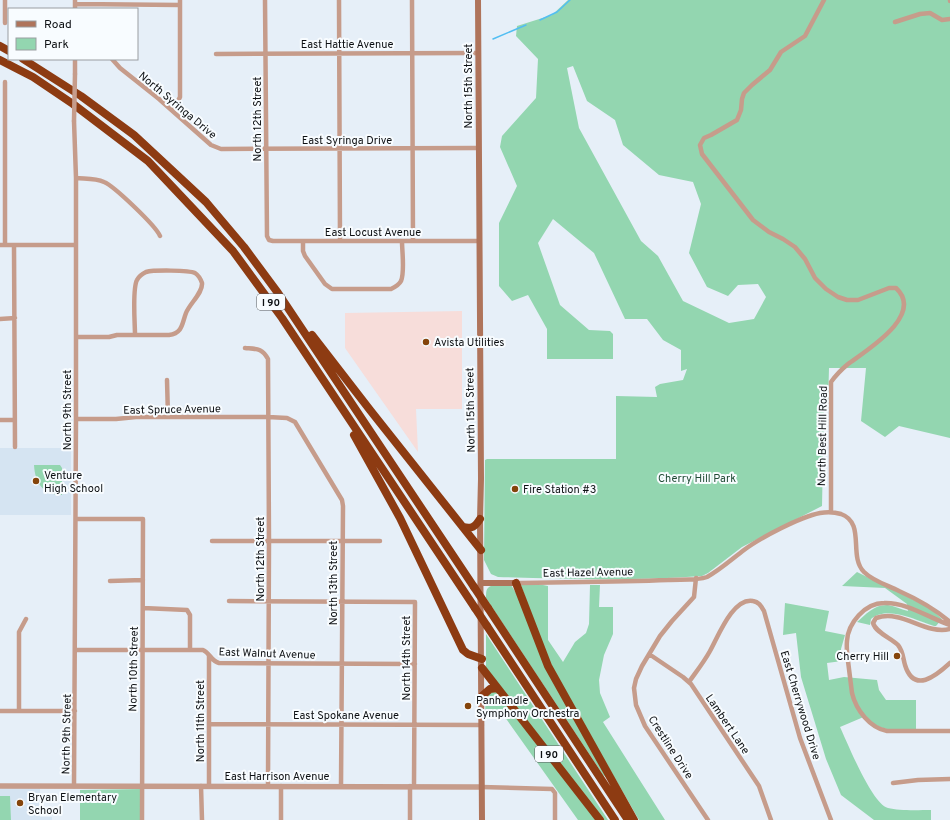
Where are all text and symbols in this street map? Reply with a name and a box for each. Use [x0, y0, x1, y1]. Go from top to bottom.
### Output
legend [8, 8, 138, 60]
text: Road [44, 17, 72, 33]
text: Park [44, 37, 69, 53]
street label: East Hattie Avenue [301, 38, 393, 52]
street label: North 15th Street [462, 44, 476, 129]
street label: North Syringa Drive [136, 69, 219, 142]
street label: North 12th Street [251, 77, 265, 161]
street label: East Syringa Drive [302, 134, 392, 148]
street label: East Locust Avenue [325, 226, 421, 240]
road number: I 90 [257, 294, 285, 310]
place label: Avista Utilities [434, 336, 505, 350]
marker: Avista Utilities [421, 337, 431, 347]
street label: North 15th Street [463, 367, 479, 453]
street label: North 9th Street [61, 370, 75, 450]
street label: North Best Hill Road [815, 386, 831, 486]
street label: East Spruce Avenue [123, 402, 221, 418]
place label: Venture High School [44, 469, 103, 496]
park label: Cherry Hill Park [658, 472, 736, 486]
marker: Venture High School [31, 476, 41, 486]
place label: Fire Station #3 [523, 483, 596, 497]
marker: Fire Station #3 [510, 484, 520, 494]
street label: North 12th Street [254, 517, 268, 601]
street label: North 13th Street [327, 541, 341, 625]
street label: East Hazel Avenue [543, 565, 633, 581]
street label: North 14th Street [400, 616, 414, 700]
street label: North 10th Street [126, 626, 142, 712]
street label: East Walnut Avenue [218, 645, 316, 663]
street label: East Cherrywood Drive [777, 649, 823, 762]
place label: Cherry Hill [836, 650, 889, 664]
marker: Cherry Hill [892, 651, 902, 661]
street label: North 11th Street [194, 680, 208, 762]
street label: Lambert Lane [702, 692, 752, 757]
street label: North 9th Street [59, 694, 75, 774]
place label: Panhandle Symphony Orchestra [476, 694, 580, 721]
marker: Panhandle Symphony Orchestra [463, 701, 473, 711]
street label: East Spokane Avenue [293, 709, 399, 723]
street label: Crestline Drive [645, 713, 696, 782]
road number: I 90 [535, 746, 563, 762]
street label: East Harrison Avenue [225, 770, 330, 784]
place label: Bryan Elementary School [28, 791, 117, 818]
marker: Bryan Elementary School [15, 798, 25, 808]

